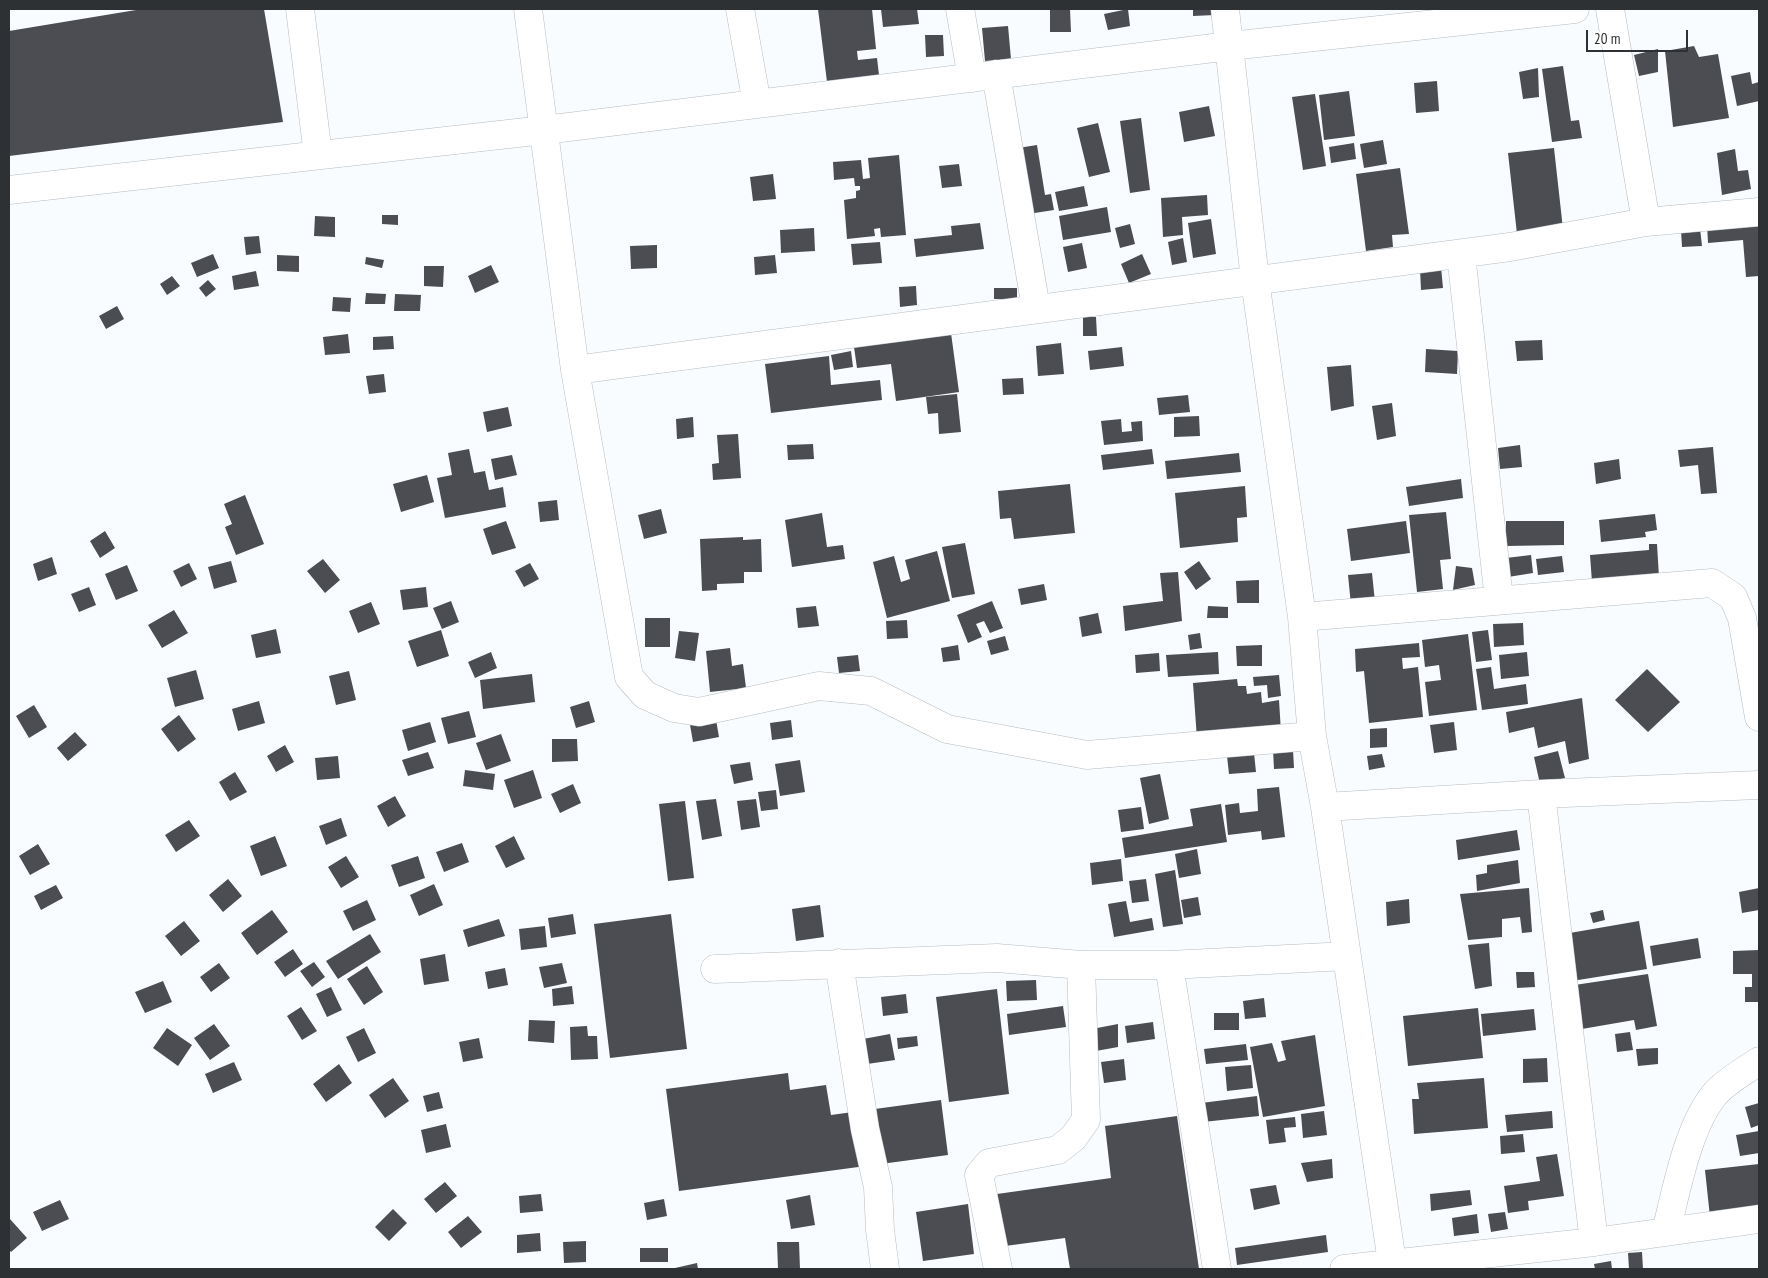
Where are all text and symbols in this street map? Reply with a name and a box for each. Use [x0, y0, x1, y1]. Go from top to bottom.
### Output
scale bar [1588, 20, 1690, 52]
text: 20 m [1594, 29, 1620, 48]

